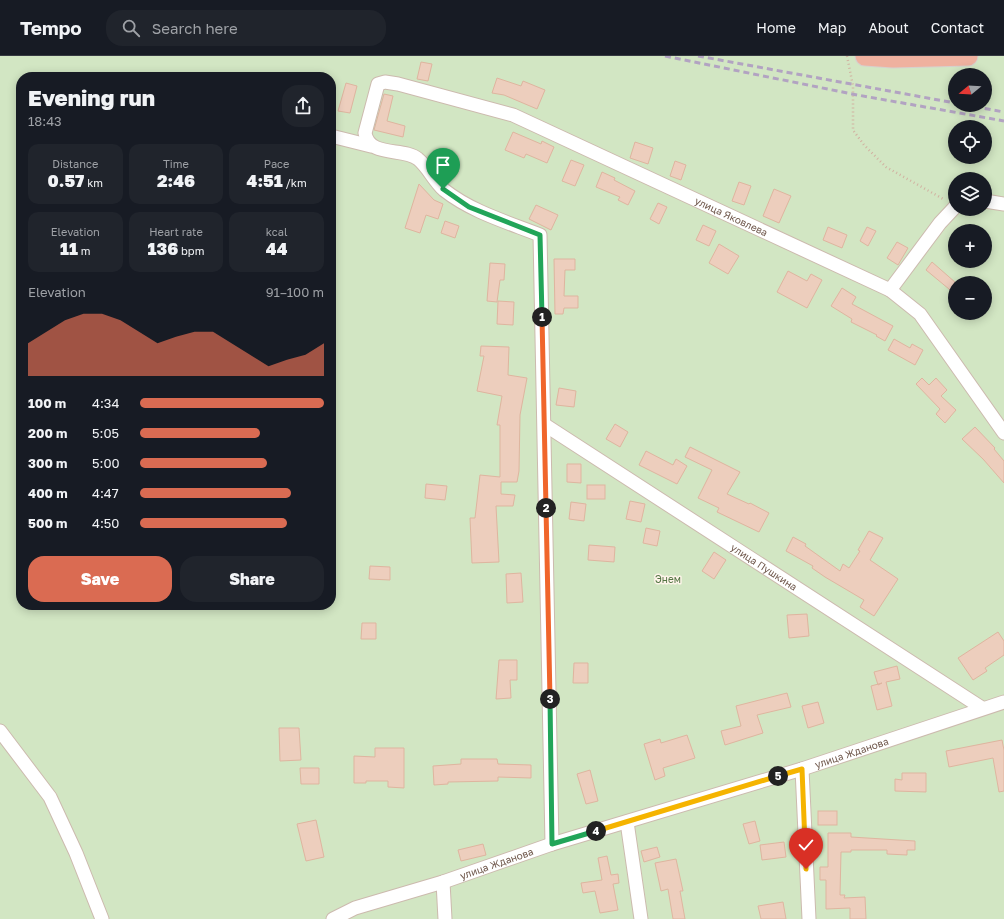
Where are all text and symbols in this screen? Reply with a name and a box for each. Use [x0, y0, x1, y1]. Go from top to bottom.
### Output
search box [106, 10, 386, 46]
text: Tempo [20, 16, 82, 39]
icon: search [120, 17, 142, 39]
text: Search here [152, 19, 238, 37]
text: Home [756, 19, 796, 36]
text: Map [818, 19, 846, 36]
text: About [868, 19, 909, 36]
text: Contact [931, 19, 984, 36]
north arrow [948, 68, 992, 112]
map controls [948, 68, 992, 320]
text: Evening run [28, 84, 155, 111]
button: share [282, 85, 324, 127]
text: 18:43 [28, 113, 62, 129]
button: locate [948, 120, 992, 164]
pin [426, 148, 460, 189]
icon: arrive [432, 154, 454, 176]
text: Distance [52, 157, 98, 170]
text: Time [163, 157, 189, 170]
text: Pace [264, 157, 290, 170]
text: 0.57 [48, 170, 84, 191]
text: 2:46 [157, 170, 195, 191]
text: 4:51 [247, 170, 283, 191]
button: layers [948, 172, 992, 216]
text: km [84, 176, 103, 189]
text: /km [283, 176, 307, 189]
street label: улица Яковлева [693, 194, 770, 238]
button: + [948, 224, 992, 268]
text: Elevation [51, 225, 100, 238]
text: Heart rate [149, 225, 203, 238]
text: kcal [266, 225, 288, 238]
text: 11 [60, 238, 78, 259]
text: 136 [148, 238, 178, 259]
text: 44 [266, 238, 287, 259]
text: m [78, 244, 91, 257]
text: bpm [178, 244, 204, 257]
button: − [948, 276, 992, 320]
text: Elevation [28, 284, 86, 300]
text: 91–100 m [266, 284, 324, 300]
pin: 1 [532, 307, 552, 327]
text: 1 [539, 310, 545, 323]
text: 100 m [28, 395, 66, 411]
text: 4:34 [92, 395, 119, 411]
text: 200 m [28, 425, 67, 441]
text: 5:05 [92, 425, 119, 441]
text: 300 m [28, 455, 67, 471]
text: 5:00 [92, 455, 120, 471]
text: 400 m [28, 485, 68, 501]
text: 4:47 [92, 485, 119, 501]
pin: 2 [536, 498, 556, 518]
text: 2 [543, 501, 549, 514]
text: 500 m [28, 515, 67, 531]
text: 4:50 [92, 515, 119, 531]
street label: улица Пушкина [729, 541, 800, 593]
button: Save [28, 556, 172, 602]
button: Share [180, 556, 324, 602]
park label: Энем [655, 573, 681, 585]
pin: 3 [540, 689, 560, 709]
text: 3 [547, 692, 553, 705]
street label: улица Жданова [813, 735, 890, 770]
pin: 5 [768, 766, 788, 786]
text: 5 [775, 769, 781, 782]
pin: 4 [586, 821, 606, 841]
text: 4 [593, 824, 599, 837]
pin [789, 828, 823, 869]
icon: check [795, 834, 817, 856]
street label: улица Жданова [458, 845, 535, 882]

